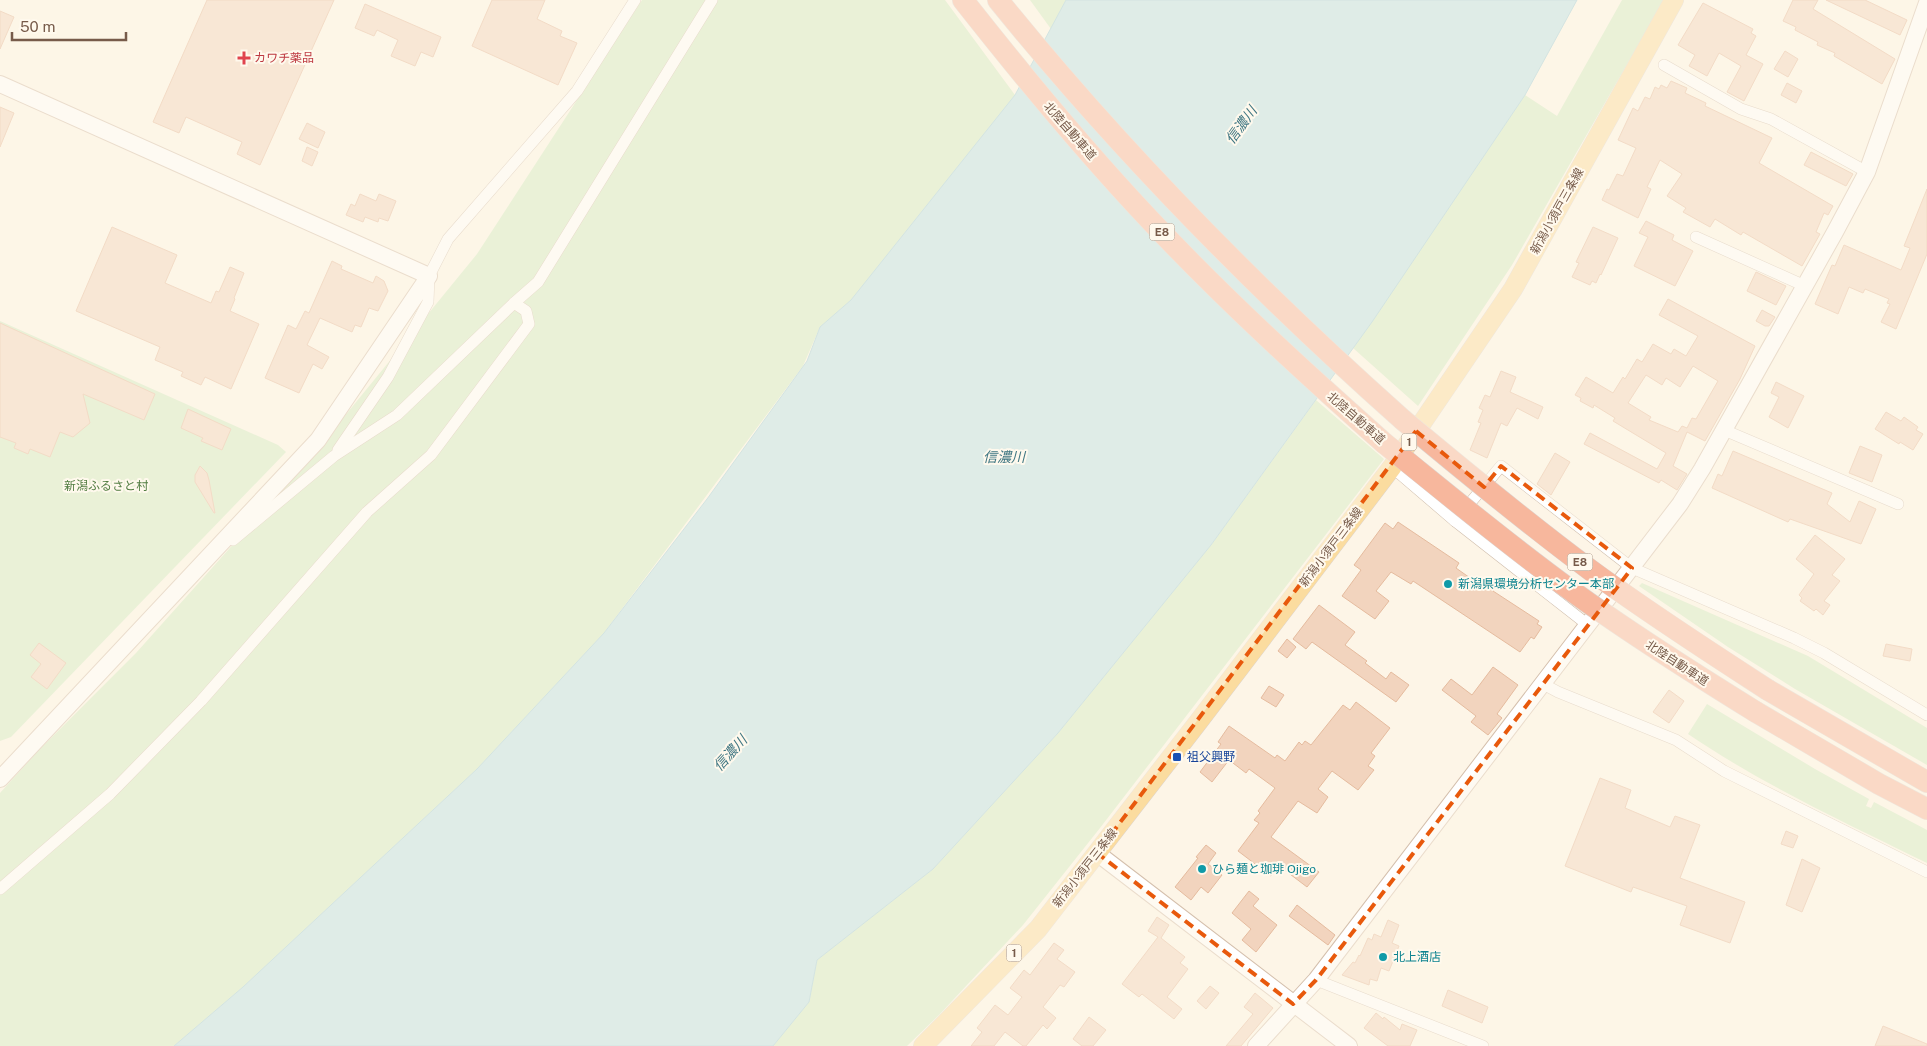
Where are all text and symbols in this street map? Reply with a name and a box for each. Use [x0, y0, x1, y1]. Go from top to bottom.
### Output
scale bar [12, 10, 126, 42]
text: 50 m [20, 18, 55, 35]
place label: カワチ薬品 [254, 51, 314, 65]
marker: カワチ薬品 [238, 52, 250, 64]
street label: 北陸自動車道 [1041, 99, 1099, 163]
water label: 信濃川 [1222, 102, 1261, 147]
street label: 新潟小須戸三条線 [1528, 166, 1586, 256]
road number: E8 [1150, 223, 1174, 240]
street label: 北陸自動車道 [1324, 389, 1388, 447]
road number: 1 [1402, 434, 1416, 451]
water label: 信濃川 [983, 449, 1027, 465]
park label: 新潟ふるさと村 [64, 479, 149, 493]
street label: 新潟小須戸三条線 [1297, 504, 1365, 590]
road number: E8 [1568, 554, 1592, 570]
place label: 新潟県環境分析センター本部 [1458, 577, 1614, 591]
marker: 新潟県環境分析センター本部 [1442, 578, 1454, 590]
street label: 北陸自動車道 [1643, 638, 1711, 688]
water label: 信濃川 [710, 731, 751, 774]
place label: 祖父興野 [1187, 750, 1235, 764]
marker: 祖父興野 [1171, 751, 1183, 763]
street label: 新潟小須戸三条線 [1050, 826, 1120, 910]
place label: ひら麺と珈琲 Ojigo [1212, 862, 1316, 876]
marker: ひら麺と珈琲 Ojigo [1196, 863, 1208, 875]
road number: 1 [1006, 944, 1022, 961]
place label: 北上酒店 [1393, 950, 1441, 964]
marker: 北上酒店 [1377, 951, 1389, 963]

